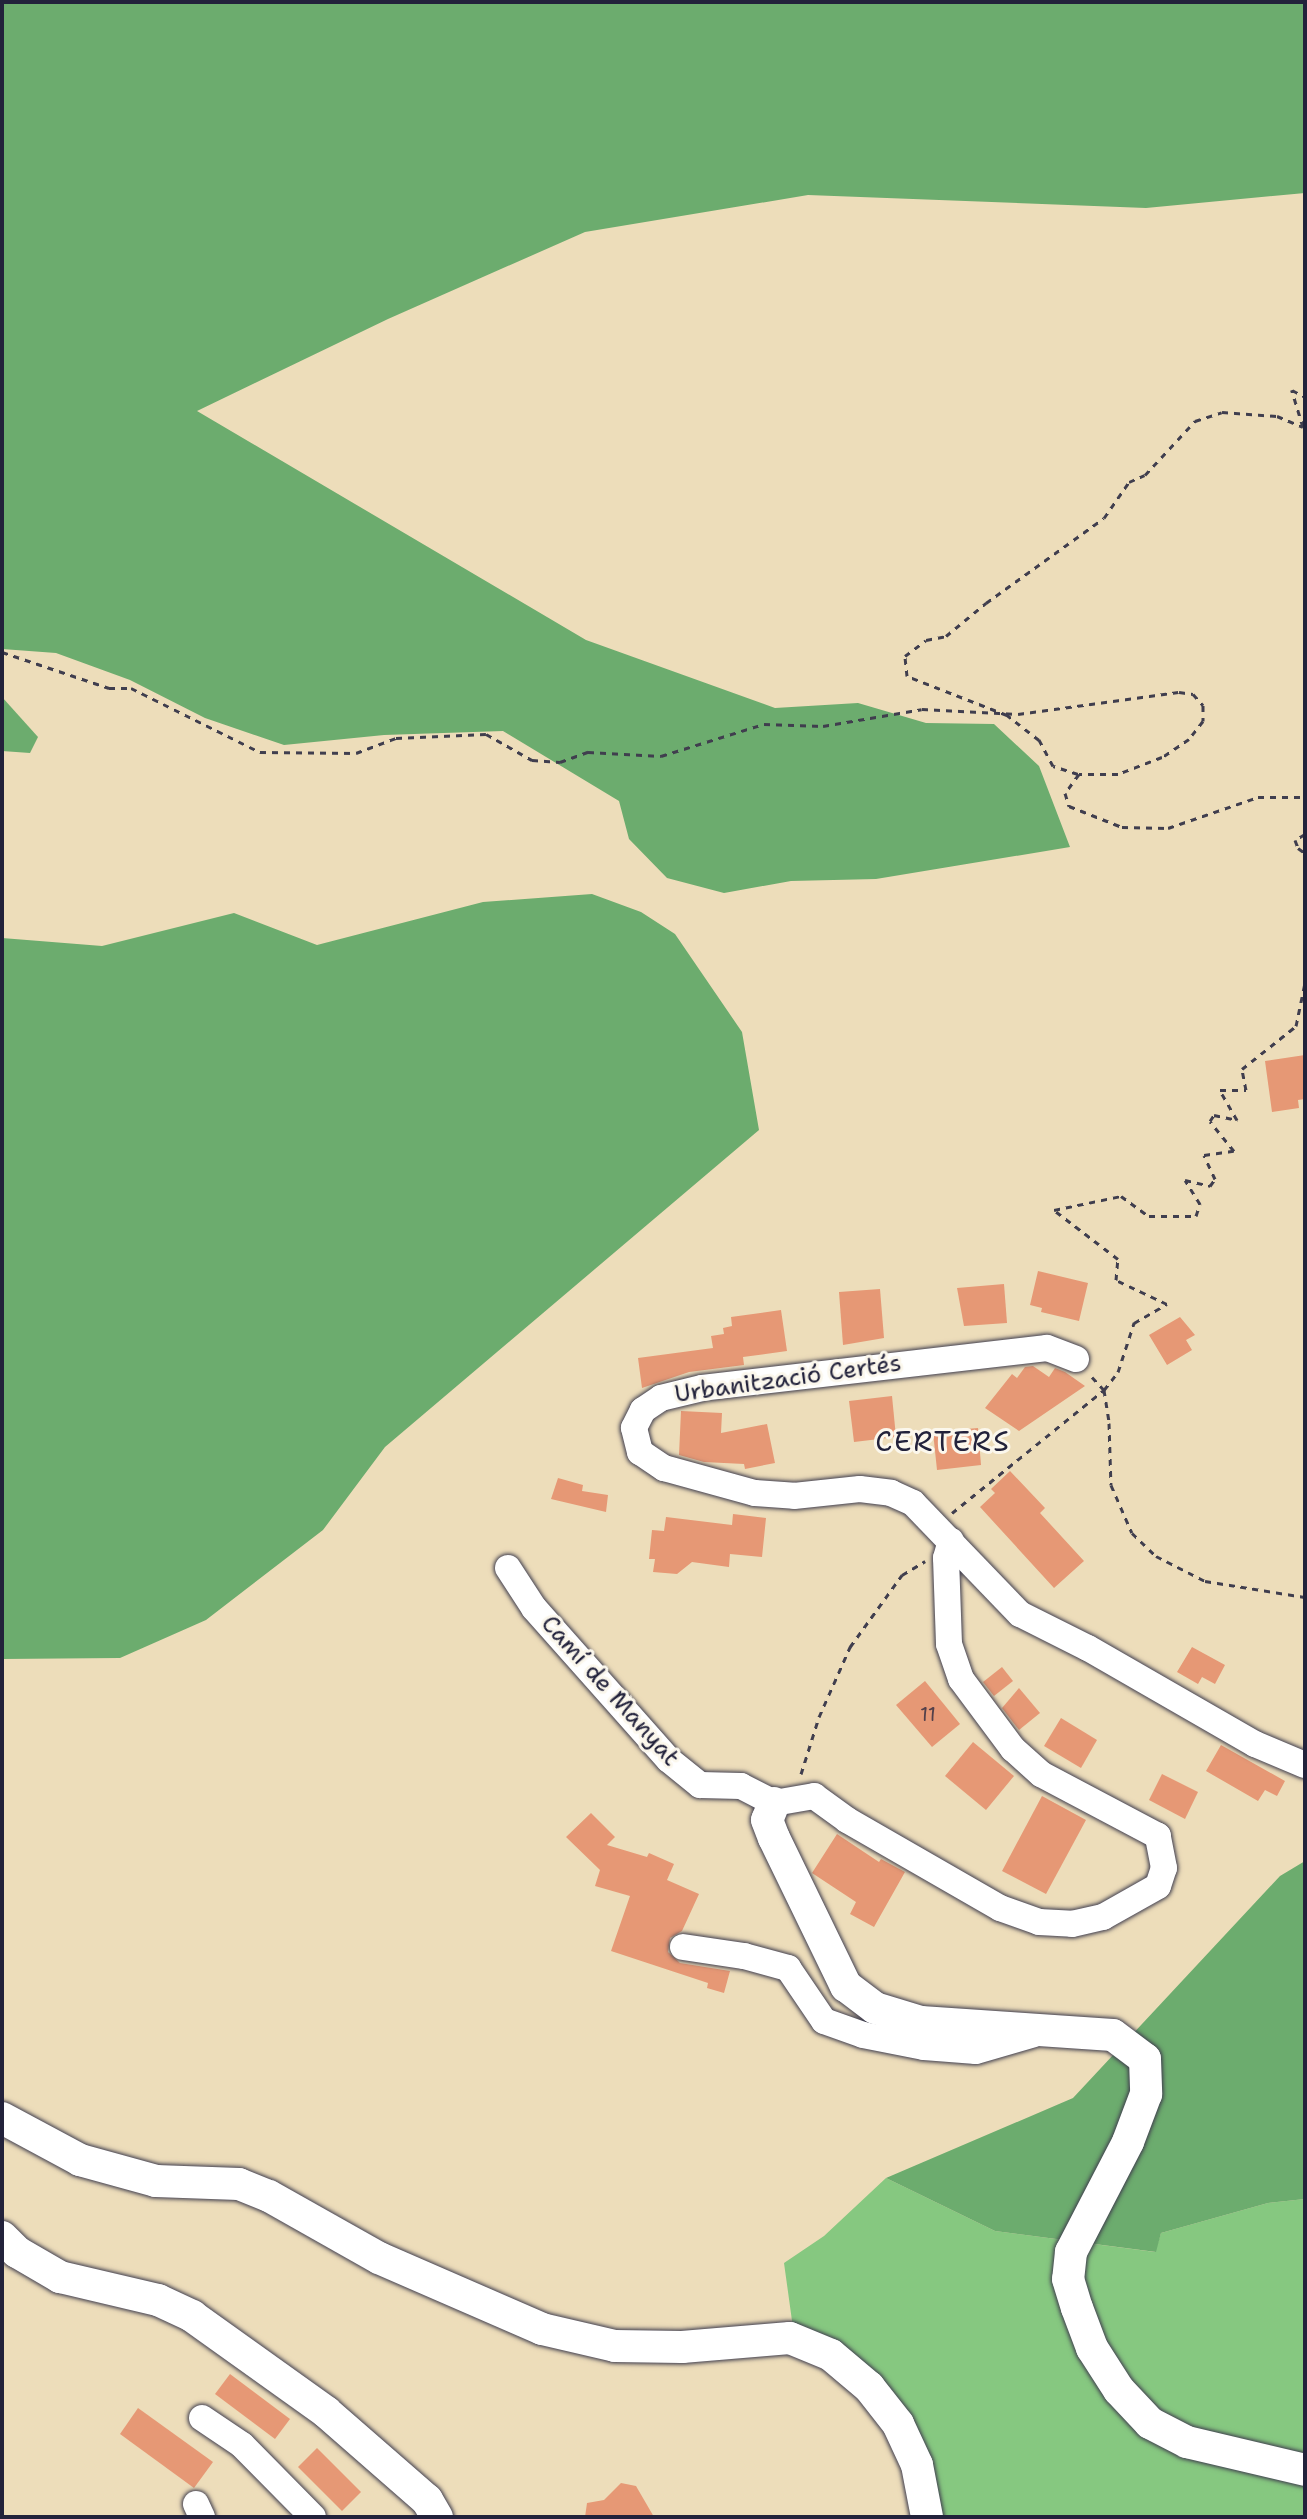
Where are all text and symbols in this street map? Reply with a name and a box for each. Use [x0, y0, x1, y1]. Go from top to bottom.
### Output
street label: Urbanització Certés [673, 1349, 903, 1409]
district label: CERTERS [875, 1424, 1011, 1458]
street label: Camí de Manyat [535, 1610, 685, 1772]
house number: 11 [920, 1702, 936, 1726]

